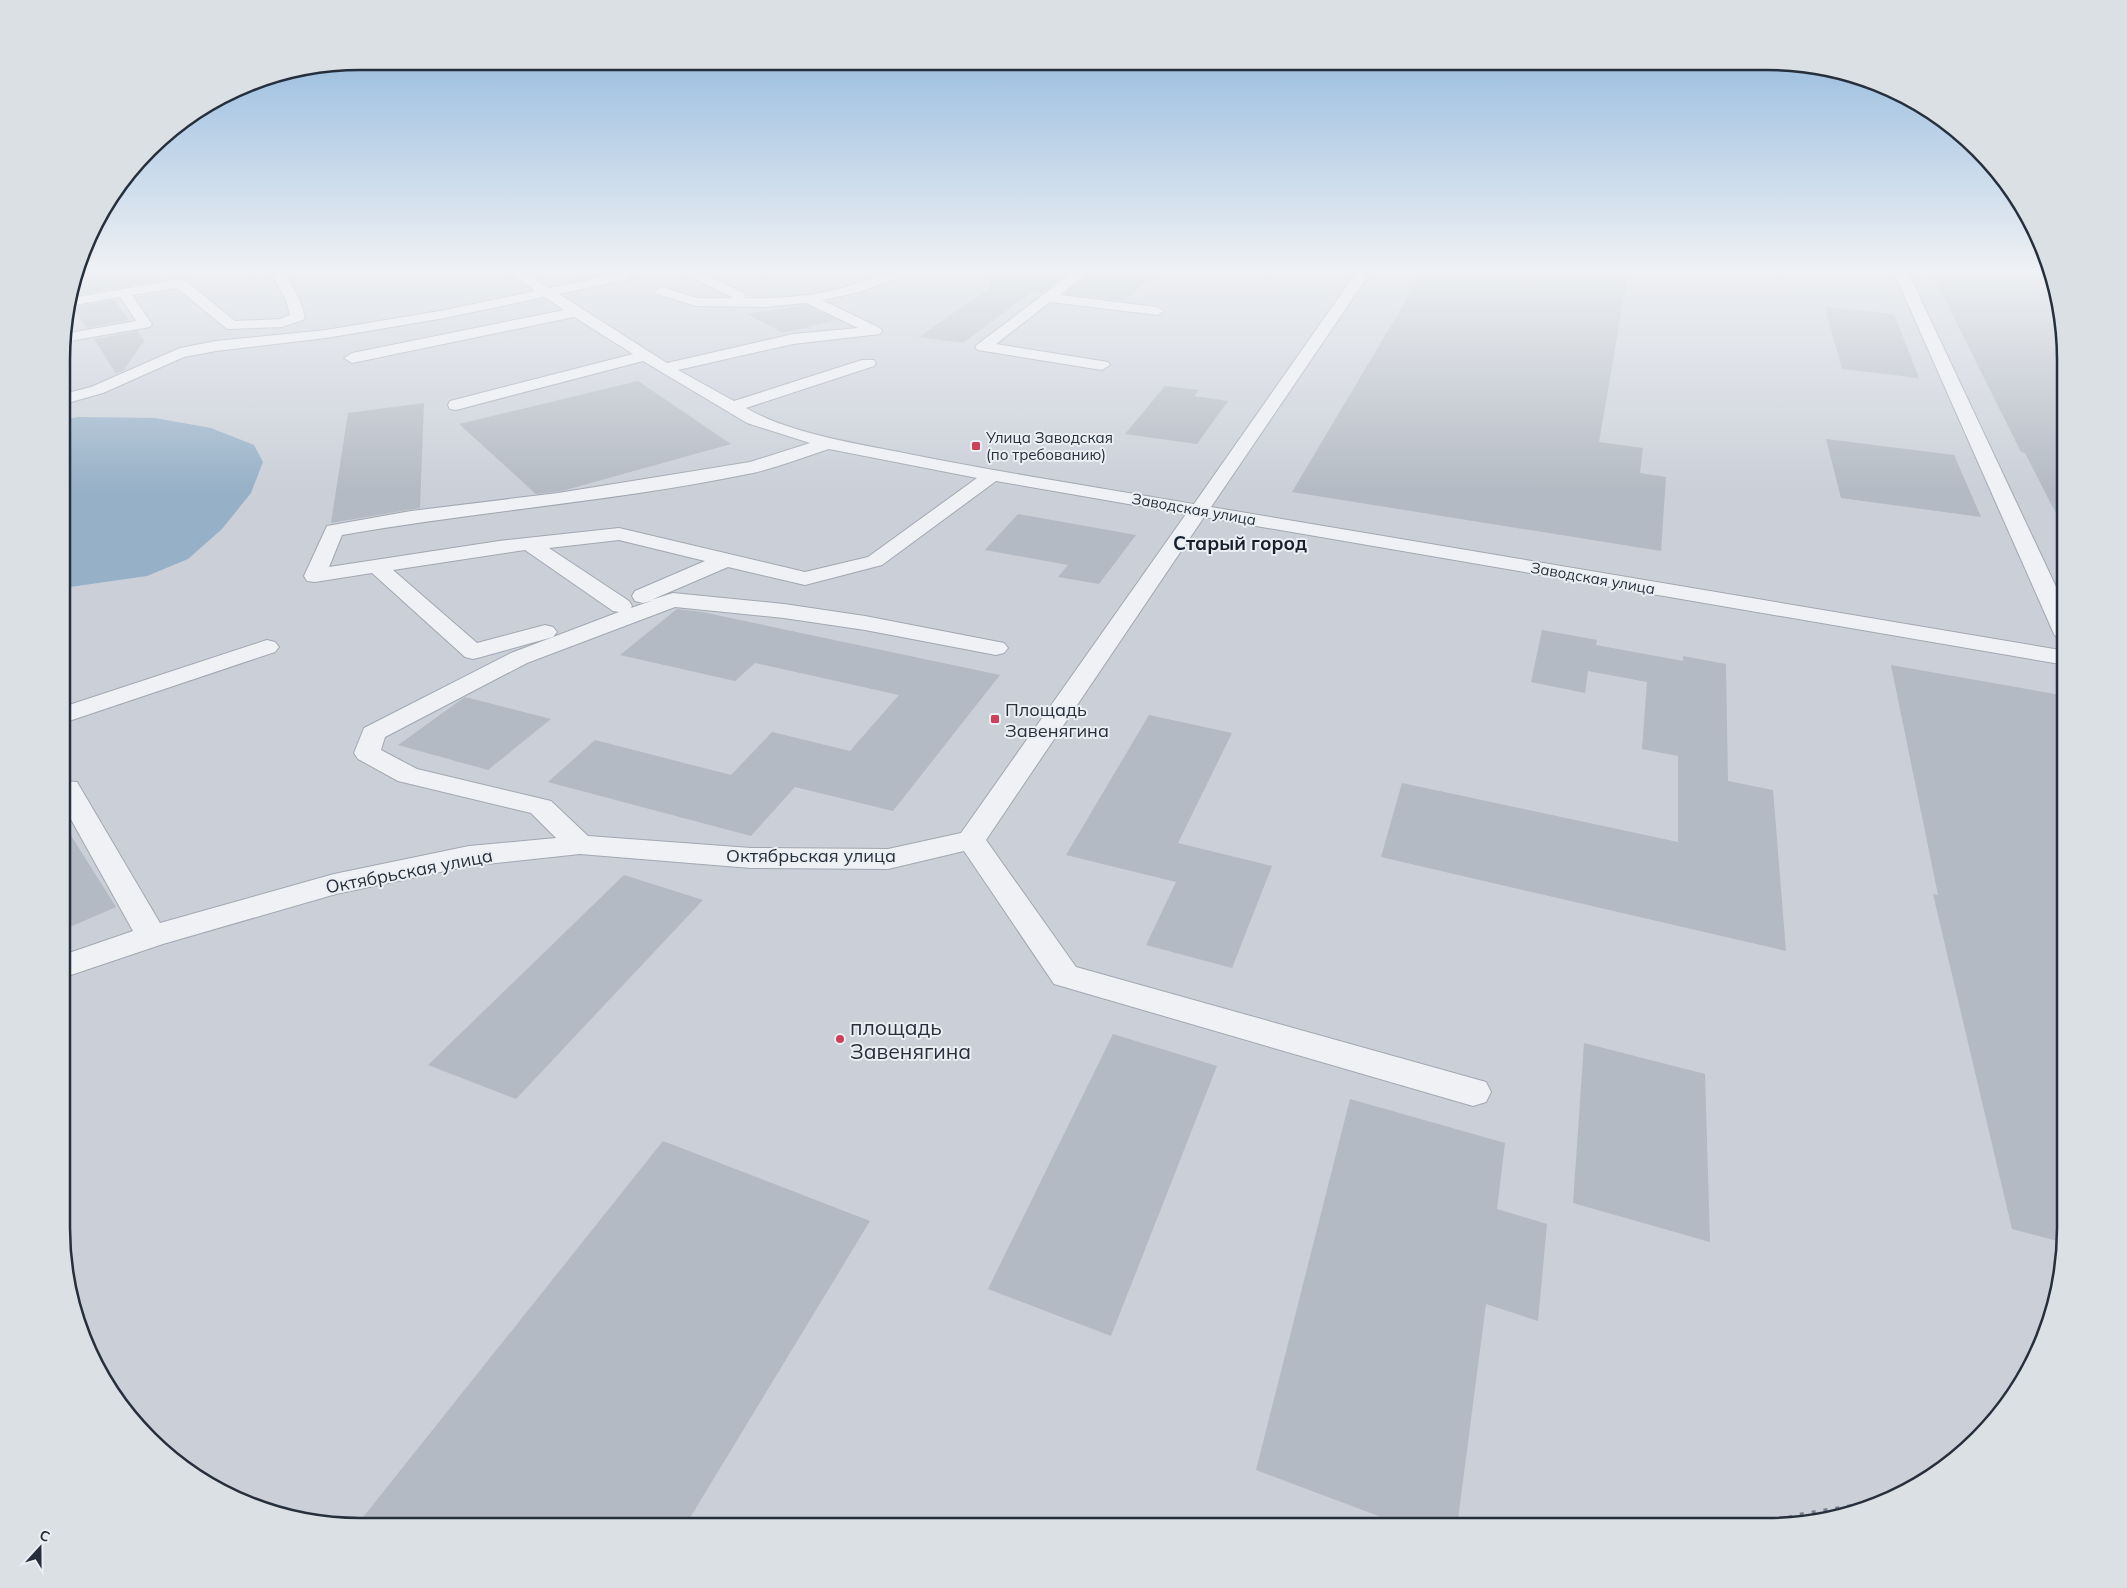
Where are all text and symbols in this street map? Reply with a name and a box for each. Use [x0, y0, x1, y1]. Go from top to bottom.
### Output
place label: Улица Заводская (по требованию) [985, 428, 1113, 464]
marker: Улица Заводская (по требованию) [970, 440, 982, 452]
street label: Заводская улица [1130, 489, 1258, 529]
district label: Старый город [1173, 531, 1307, 555]
street label: Заводская улица [1529, 558, 1657, 598]
place label: Площадь Завенягина [1005, 698, 1109, 742]
marker: Площадь Завенягина [989, 713, 1001, 725]
street label: Октябрьская улица [323, 844, 495, 898]
street label: Октябрьская улица [726, 844, 896, 867]
place label: площадь Завенягина [850, 1014, 971, 1064]
marker: площадь Завенягина [834, 1033, 846, 1045]
north arrow [15, 1523, 65, 1573]
text: С [37, 1526, 52, 1546]

